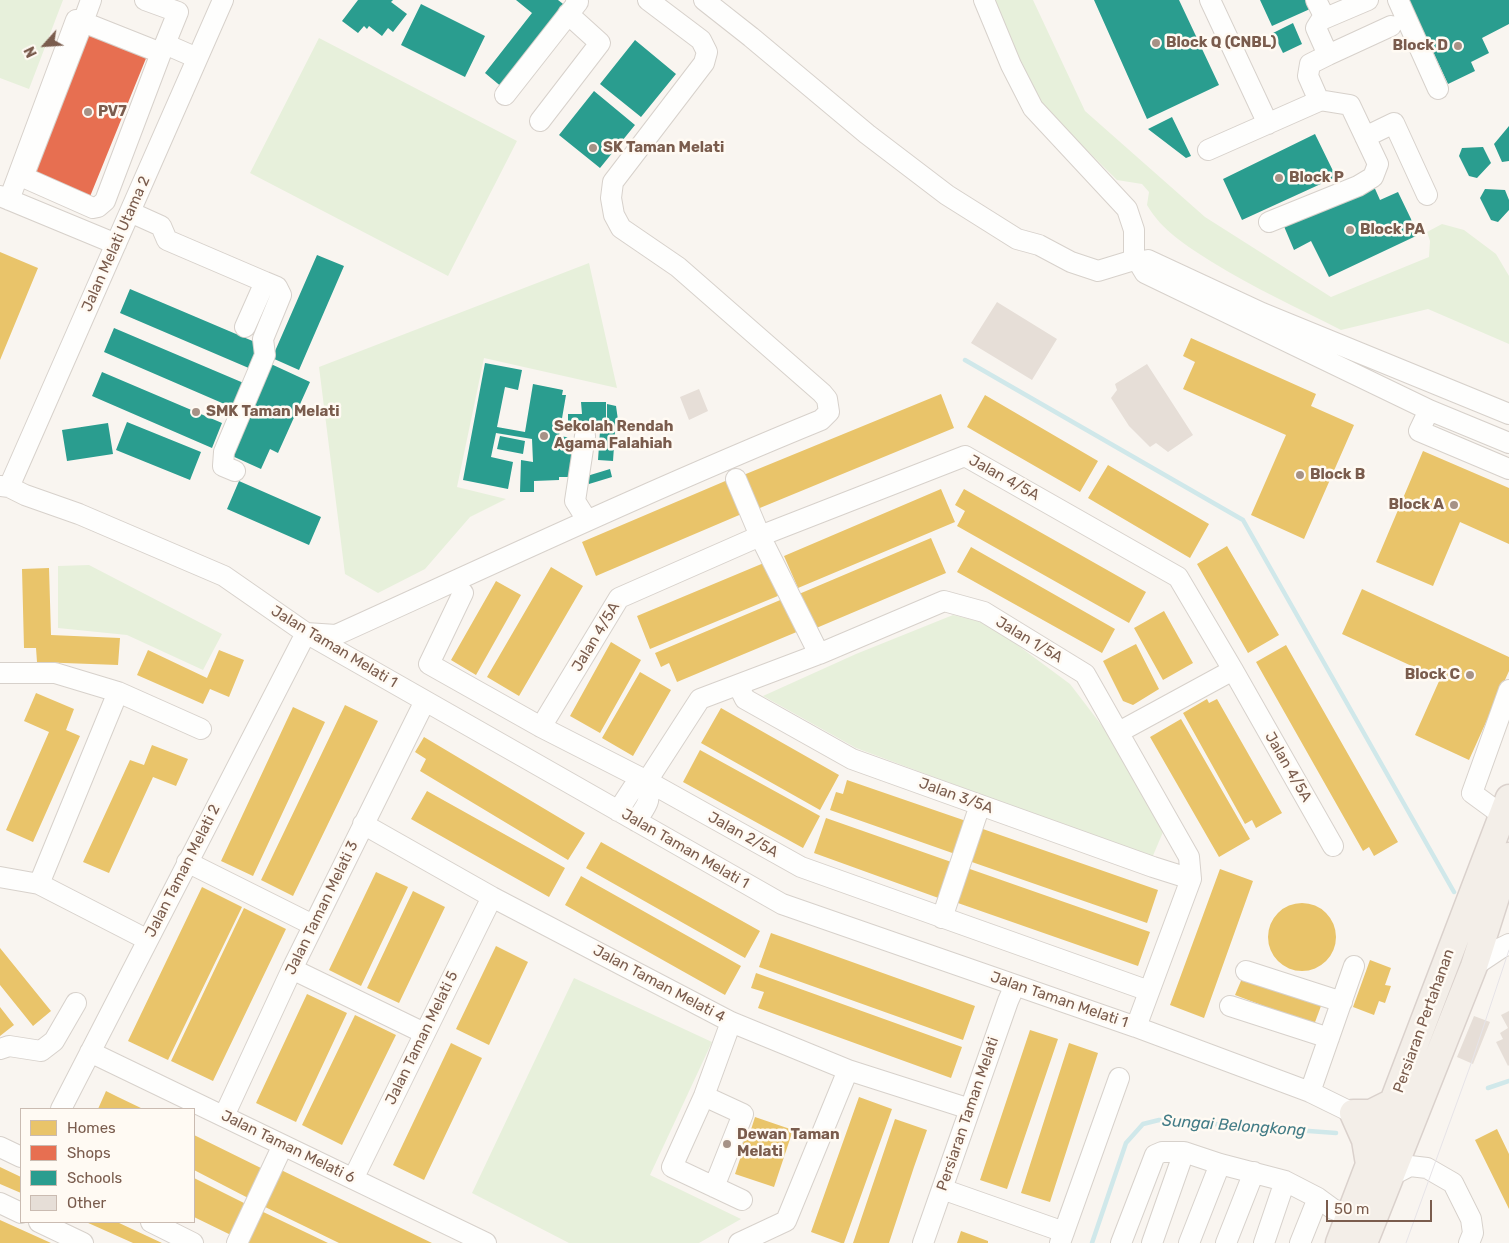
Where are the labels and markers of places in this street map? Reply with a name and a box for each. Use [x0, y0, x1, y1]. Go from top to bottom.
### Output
place label: Block Q (CNBL) [1166, 34, 1277, 52]
marker: Block Q (CNBL) [1150, 37, 1162, 49]
place label: Block D [1392, 37, 1448, 55]
marker: Block D [1452, 40, 1464, 52]
place label: PV7 [98, 103, 127, 121]
marker: PV7 [82, 106, 94, 118]
place label: SK Taman Melati [603, 139, 724, 157]
marker: SK Taman Melati [587, 142, 599, 154]
place label: Block P [1289, 169, 1344, 187]
marker: Block P [1273, 172, 1285, 184]
place label: Block PA [1360, 221, 1425, 239]
marker: Block PA [1344, 224, 1356, 236]
place label: SMK Taman Melati [206, 403, 340, 421]
marker: SMK Taman Melati [190, 406, 202, 418]
place label: Sekolah Rendah Agama Falahiah [554, 418, 673, 453]
marker: Sekolah Rendah Agama Falahiah [538, 430, 550, 442]
place label: Block B [1310, 466, 1365, 484]
marker: Block B [1294, 469, 1306, 481]
place label: Block A [1388, 496, 1444, 514]
marker: Block A [1448, 499, 1460, 511]
place label: Block C [1405, 666, 1460, 684]
marker: Block C [1464, 669, 1476, 681]
place label: Dewan Taman Melati [737, 1126, 840, 1161]
marker: Dewan Taman Melati [721, 1138, 733, 1150]

